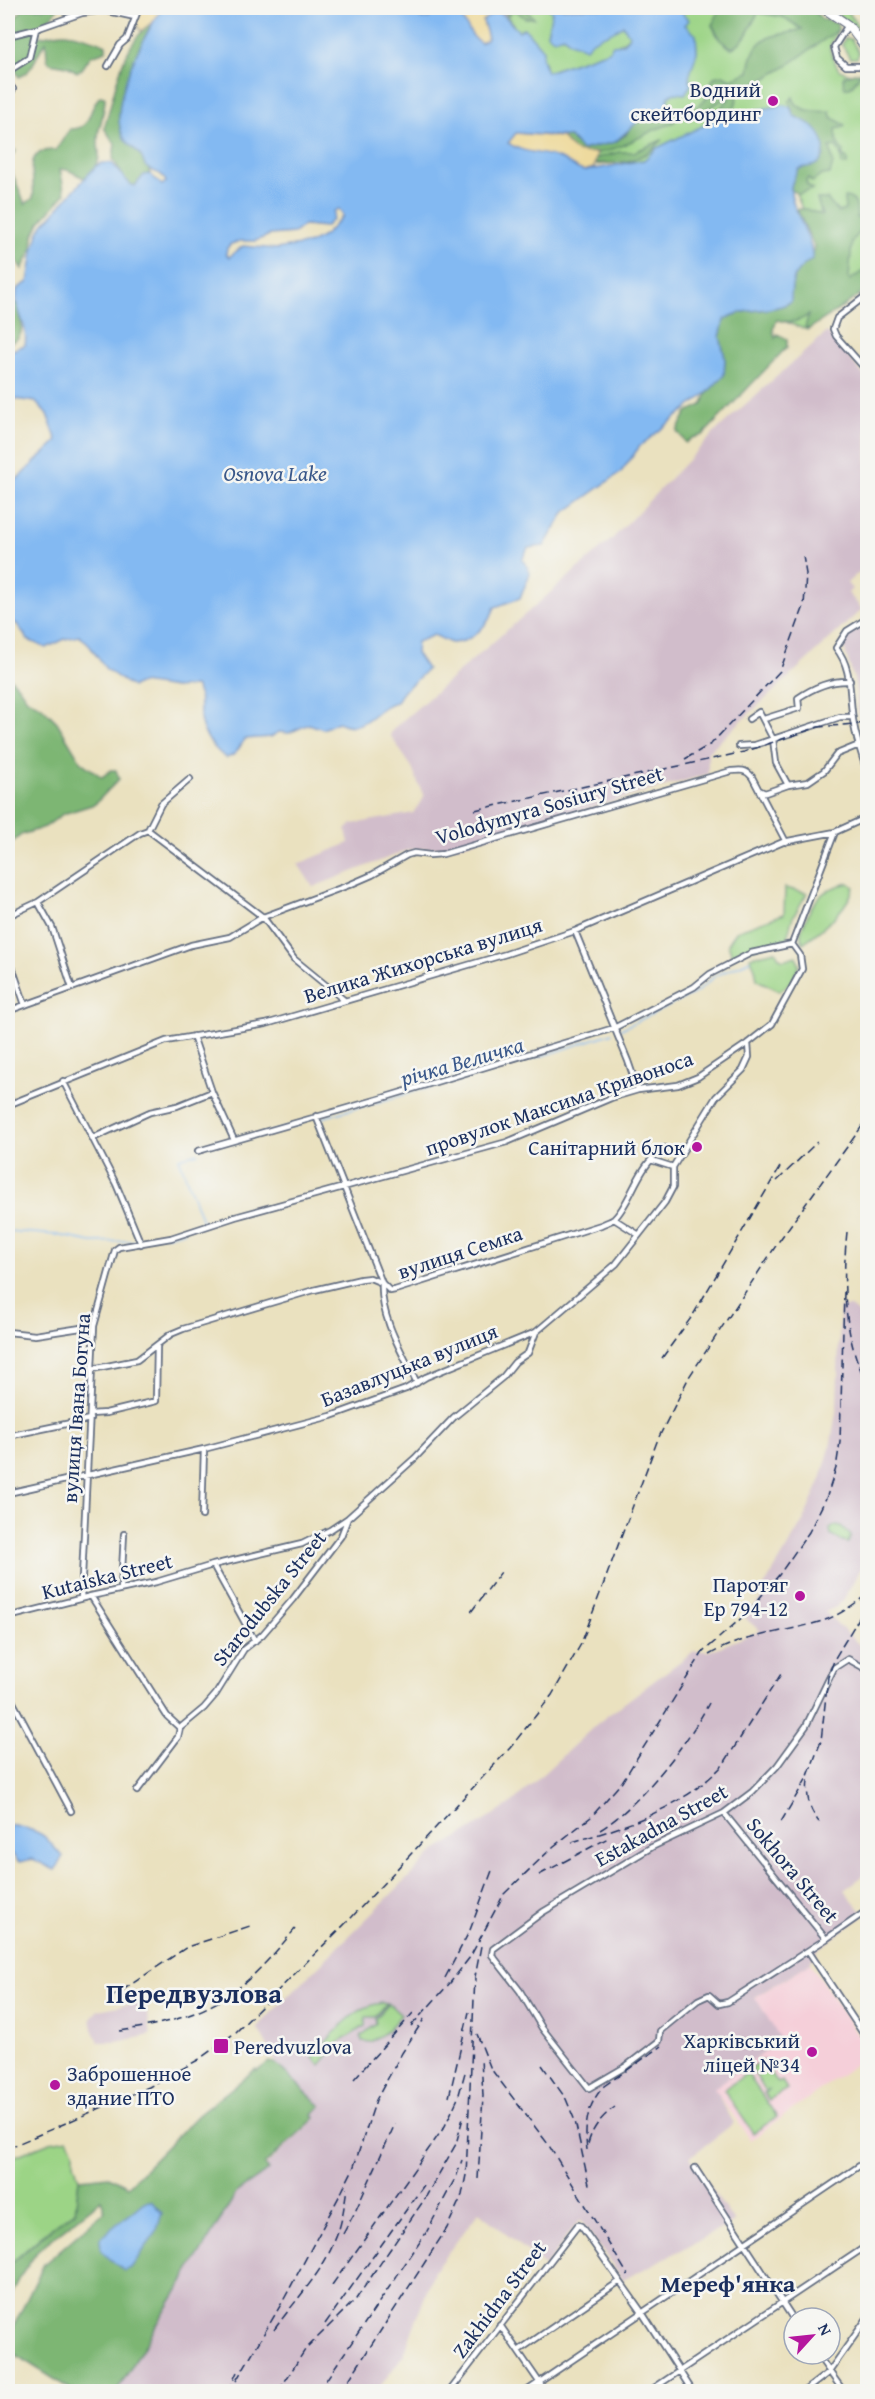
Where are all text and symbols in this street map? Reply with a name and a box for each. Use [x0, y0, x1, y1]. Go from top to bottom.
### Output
place label: Водний скейтбординг [630, 74, 761, 129]
marker: Водний скейтбординг [766, 94, 780, 108]
water label: Osnova Lake [223, 457, 327, 489]
street label: Volodymyra Sosiury Street [432, 757, 667, 852]
street label: Велика Жихорська вулиця [300, 909, 546, 1011]
water label: річка Величка [396, 1028, 527, 1094]
street label: провулок Максима Кривоноса [421, 1043, 697, 1163]
place label: Санітарний блок [528, 1132, 685, 1163]
marker: Санітарний блок [690, 1140, 704, 1154]
street label: вулиця Семка [394, 1217, 526, 1287]
street label: вулиця Івана Богуна [54, 1312, 98, 1504]
street label: Базавлуцька вулиця [316, 1315, 503, 1415]
street label: Starodubska Street [204, 1523, 334, 1673]
street label: Kutaiska Street [38, 1545, 176, 1607]
place label: Паротяг Ер 794-12 [704, 1569, 788, 1624]
marker: Паротяг Ер 794-12 [793, 1589, 807, 1603]
street label: Estakadna Street [589, 1775, 734, 1874]
street label: Sokhora Street [739, 1810, 847, 1930]
district label: Передвузлова [106, 1973, 282, 2013]
place label: Харківський ліцей №34 [683, 2025, 800, 2080]
place label: Peredvuzlova [234, 2031, 352, 2062]
marker: Peredvuzlova [212, 2037, 230, 2055]
marker: Харківський ліцей №34 [805, 2045, 819, 2059]
place label: Заброшенное здание ПТО [67, 2058, 191, 2113]
marker: Заброшенное здание ПТО [48, 2078, 62, 2092]
street label: Zakhidna Street [444, 2233, 554, 2364]
district label: Мереф'янка [661, 2266, 796, 2301]
north arrow [782, 2306, 842, 2366]
text: N [812, 2319, 839, 2340]

